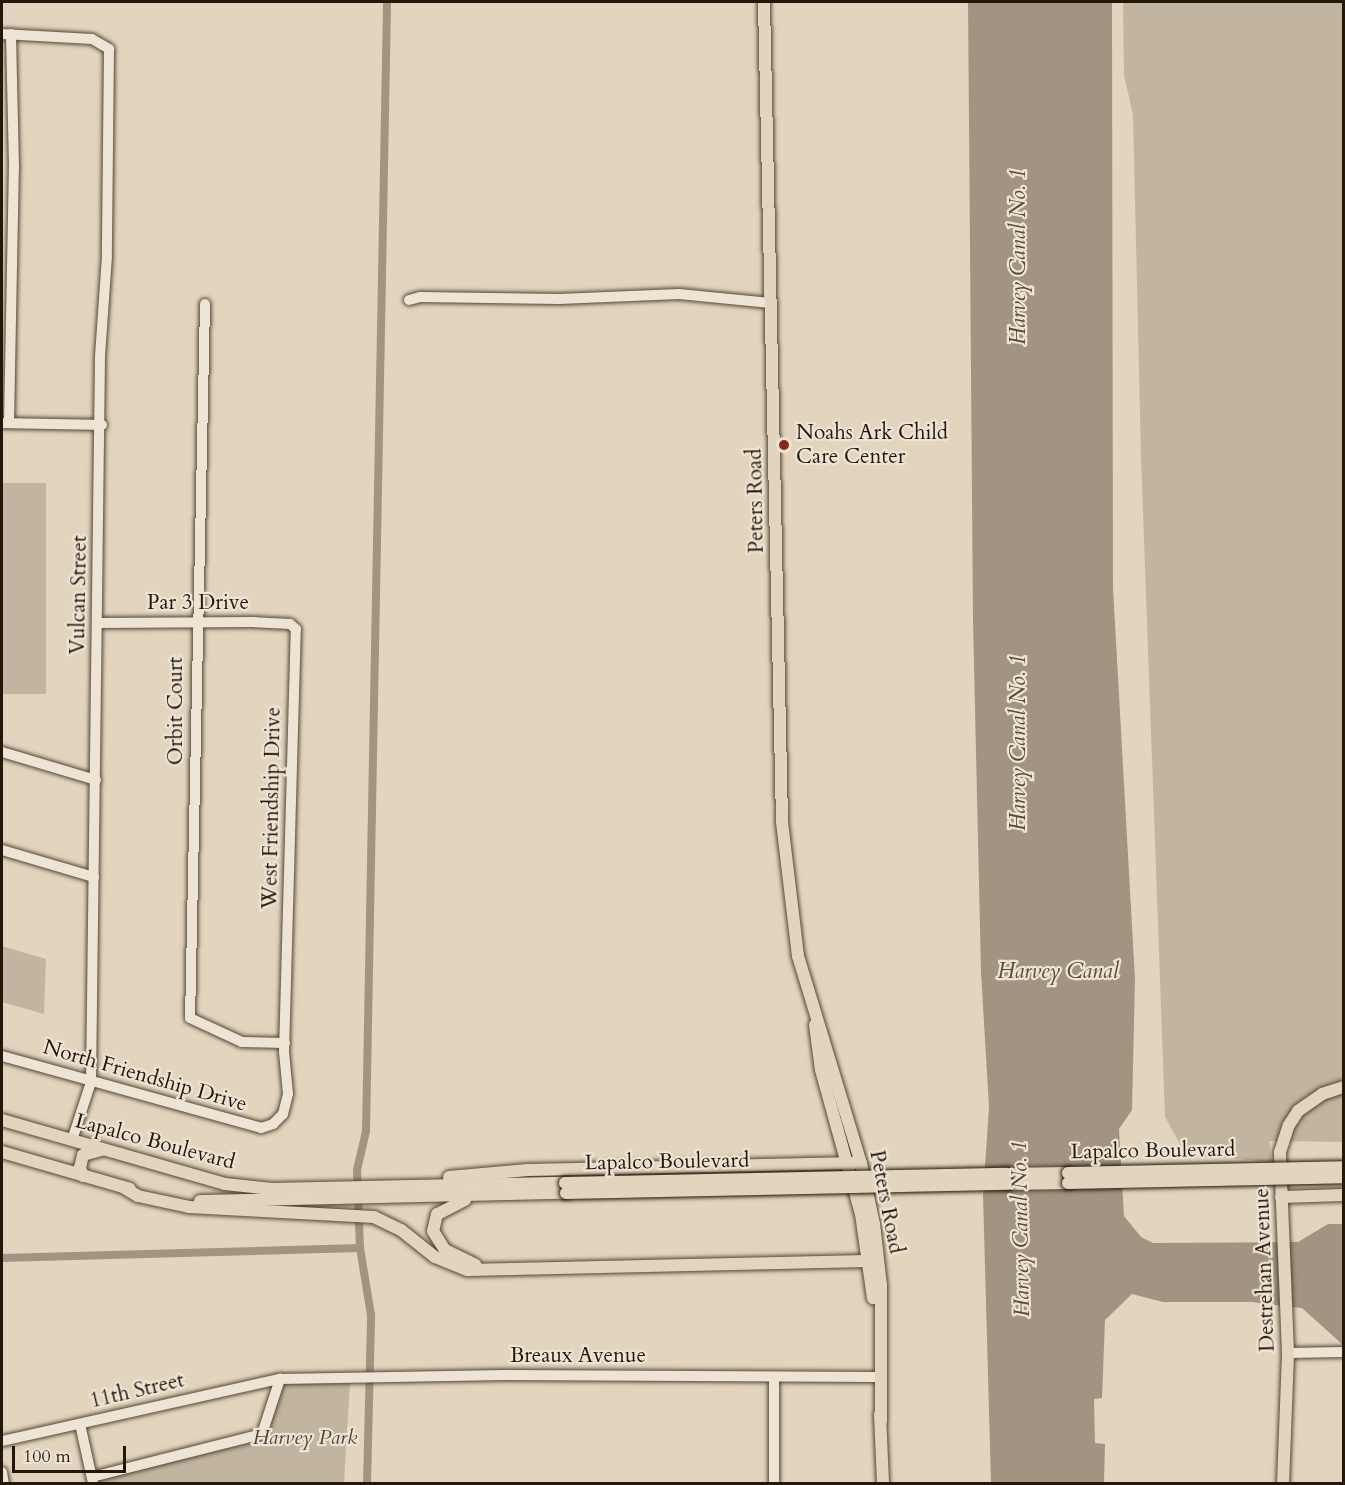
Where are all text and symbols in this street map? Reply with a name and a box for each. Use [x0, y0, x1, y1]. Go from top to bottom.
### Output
water label: Harvey Canal No. 1 [1006, 169, 1032, 345]
place label: Noahs Ark Child Care Center [796, 420, 948, 470]
marker: Noahs Ark Child Care Center [777, 438, 791, 452]
street label: Peters Road [742, 448, 770, 554]
street label: Vulcan Street [65, 535, 93, 655]
street label: Par 3 Drive [147, 590, 249, 616]
water label: Harvey Canal No. 1 [1006, 655, 1032, 831]
street label: Orbit Court [163, 657, 189, 765]
street label: West Friendship Drive [258, 707, 286, 909]
water label: Harvey Canal [997, 959, 1119, 985]
street label: North Friendship Drive [40, 1035, 250, 1117]
street label: Lapalco Boulevard [72, 1109, 238, 1175]
street label: Lapalco Boulevard [1071, 1137, 1235, 1165]
water label: Harvey Canal No. 1 [1006, 1141, 1036, 1317]
street label: Lapalco Boulevard [585, 1148, 749, 1176]
street label: Peters Road [864, 1148, 908, 1256]
street label: Destrehan Avenue [1250, 1188, 1280, 1352]
street label: Breaux Avenue [510, 1343, 646, 1369]
street label: 11th Street [87, 1368, 187, 1414]
park label: Harvey Park [252, 1425, 358, 1451]
scale bar [15, 1434, 129, 1472]
text: 100 m [23, 1444, 71, 1469]

